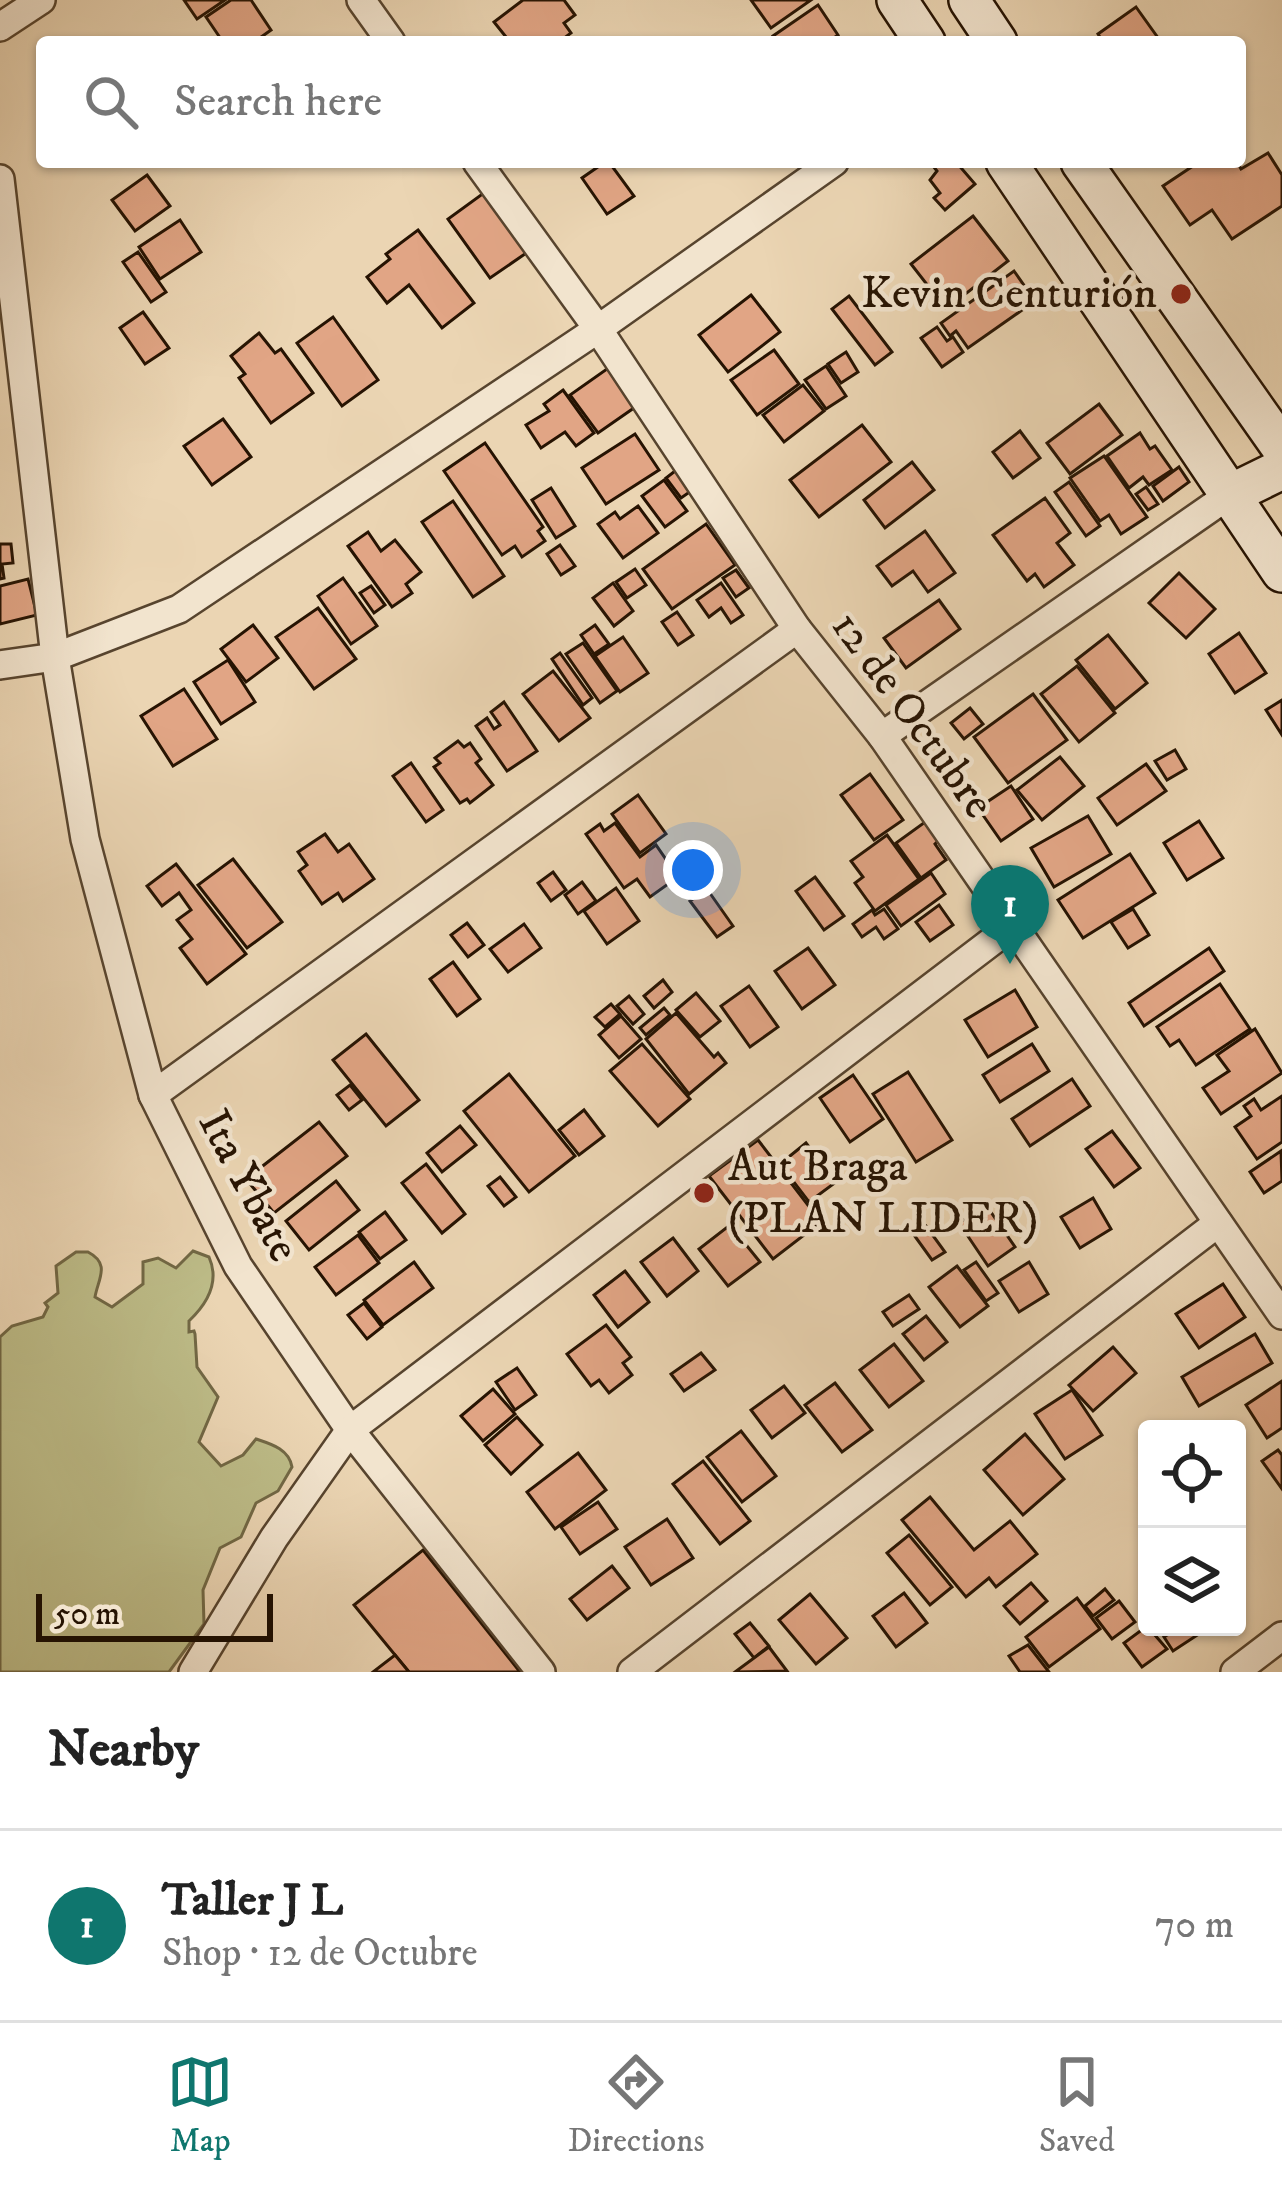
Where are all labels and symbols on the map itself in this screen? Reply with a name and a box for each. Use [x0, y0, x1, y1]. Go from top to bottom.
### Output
place label: Kevin Centurión [861, 266, 1157, 322]
marker: Kevin Centurión [1168, 281, 1194, 307]
street label: 12 de Octubre [818, 600, 1006, 830]
your location [663, 840, 723, 900]
pin: 1 [971, 865, 1049, 964]
street label: Ita Ybate [185, 1100, 311, 1272]
place label: Aut Braga (PLAN LIDER) [728, 1139, 1038, 1247]
marker: Aut Braga (PLAN LIDER) [691, 1180, 717, 1206]
scale bar [36, 1588, 273, 1641]

